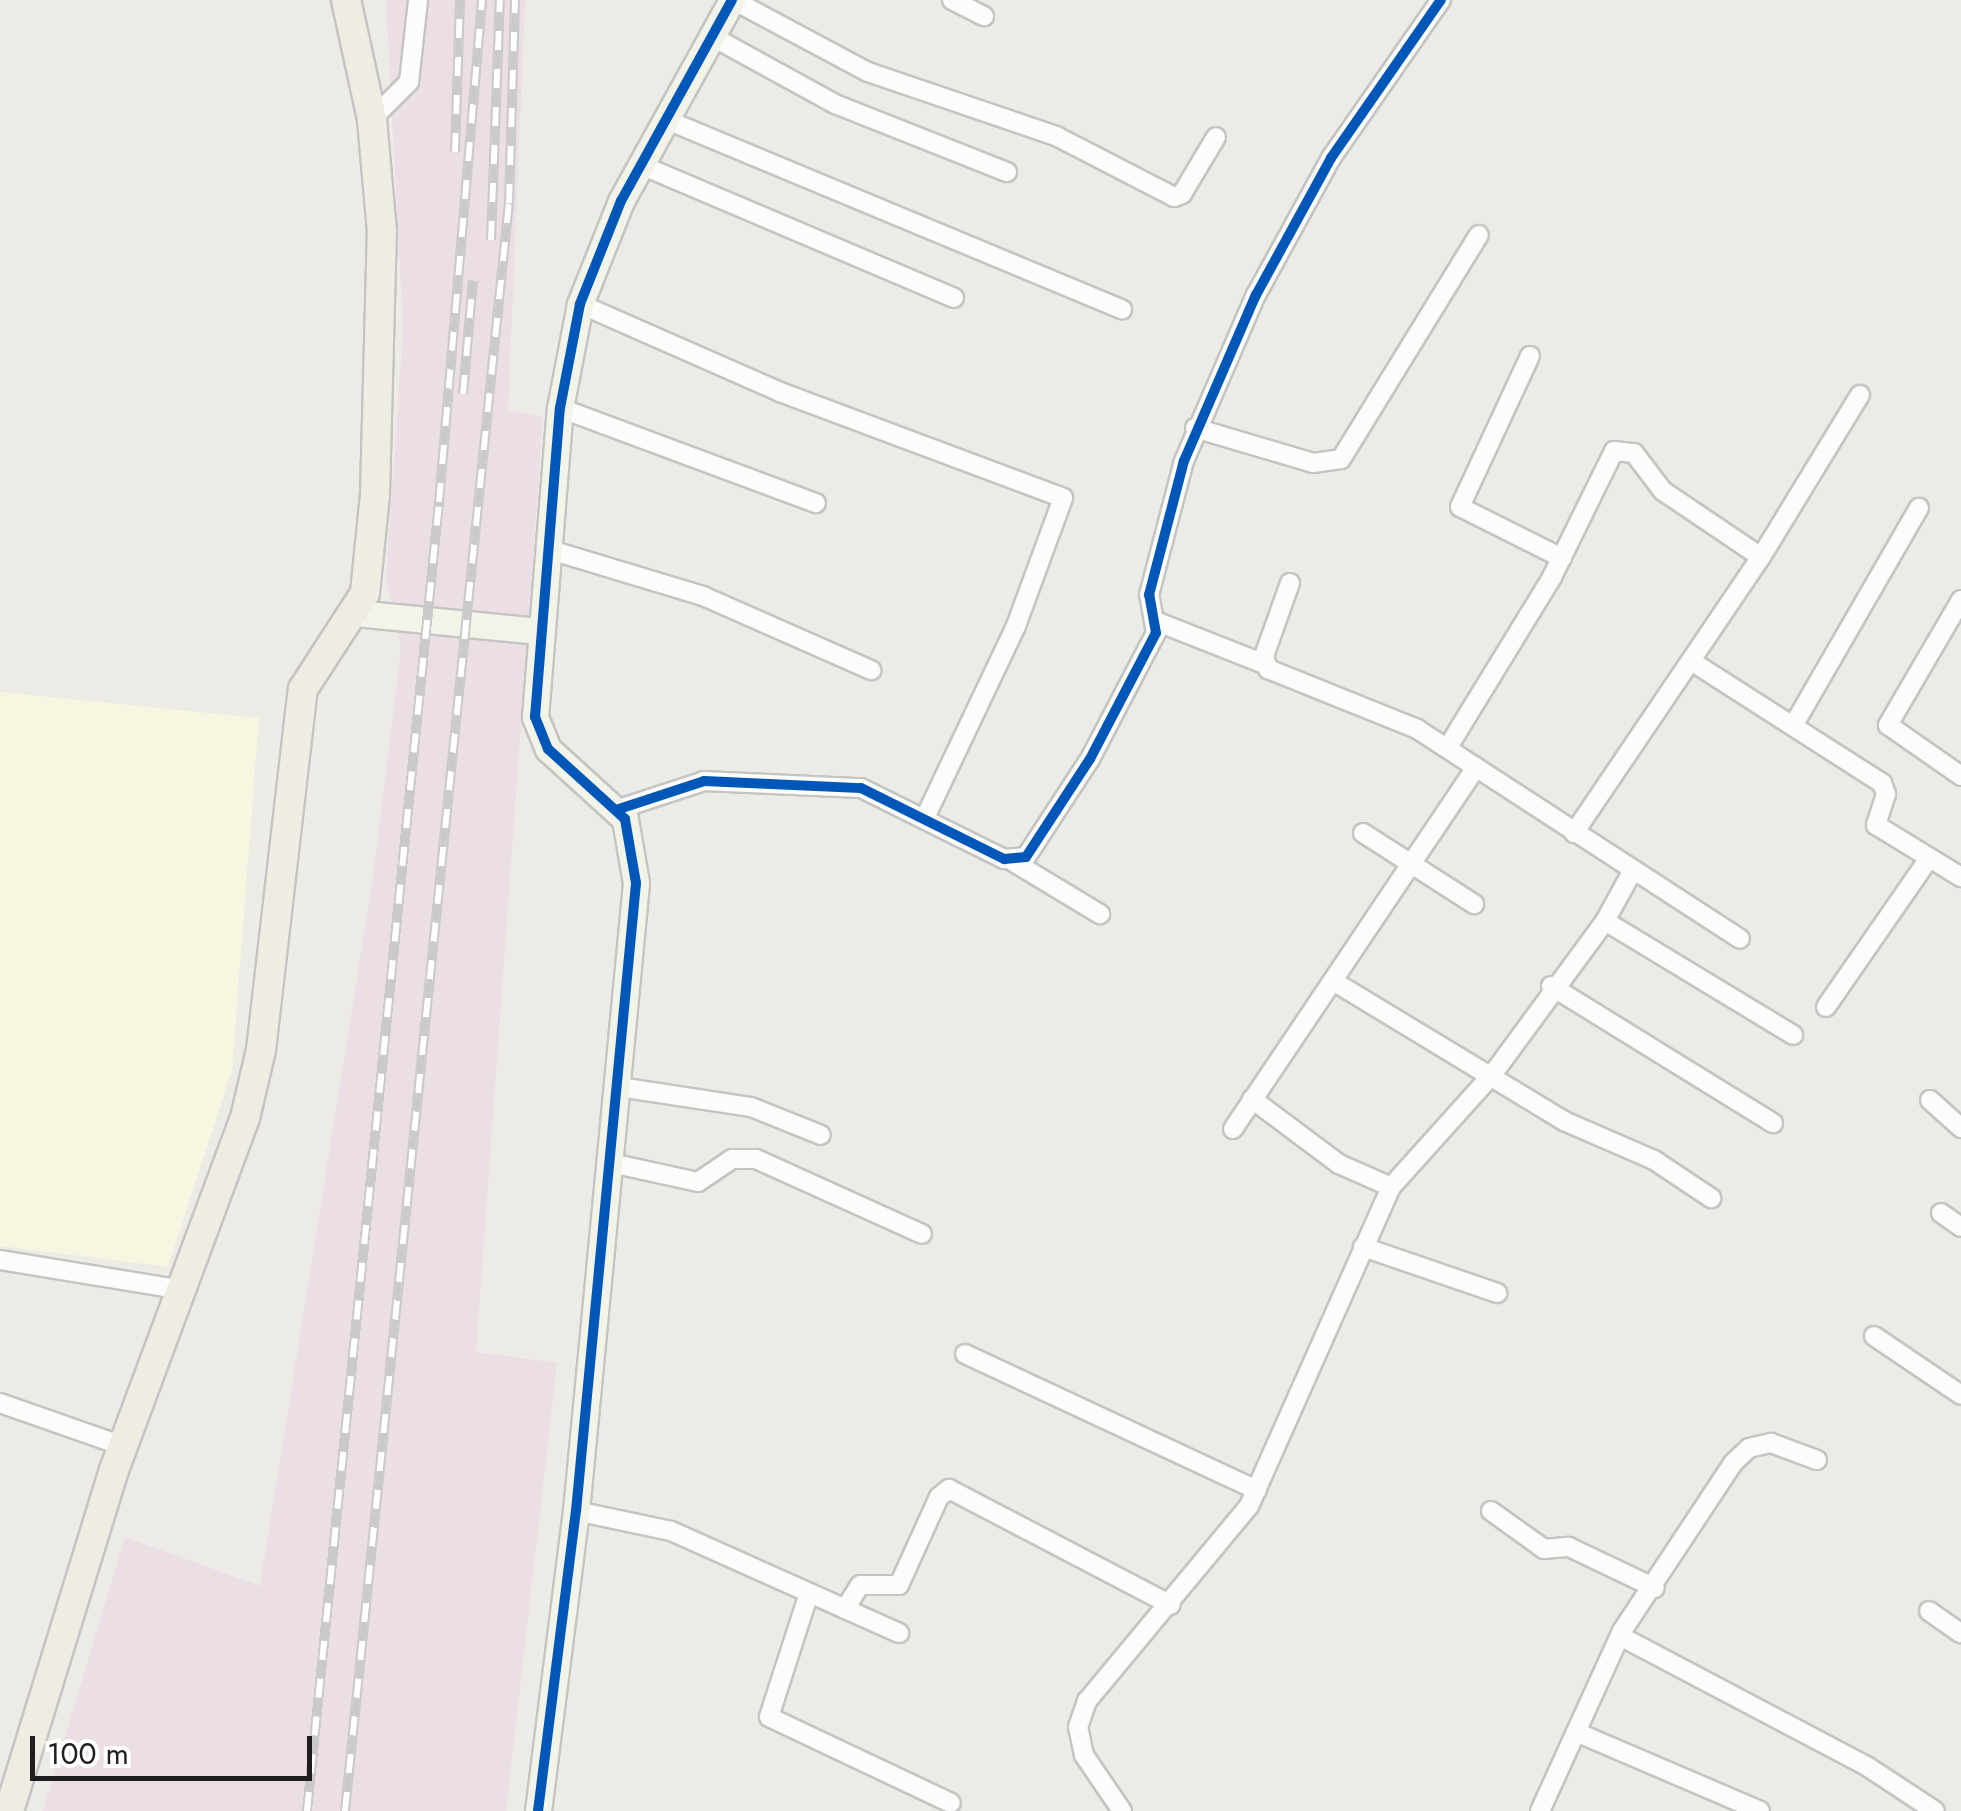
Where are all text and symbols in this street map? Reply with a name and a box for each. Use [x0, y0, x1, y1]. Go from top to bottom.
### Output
scale bar [35, 1716, 318, 1778]
text: 100 m [47, 1732, 129, 1775]

